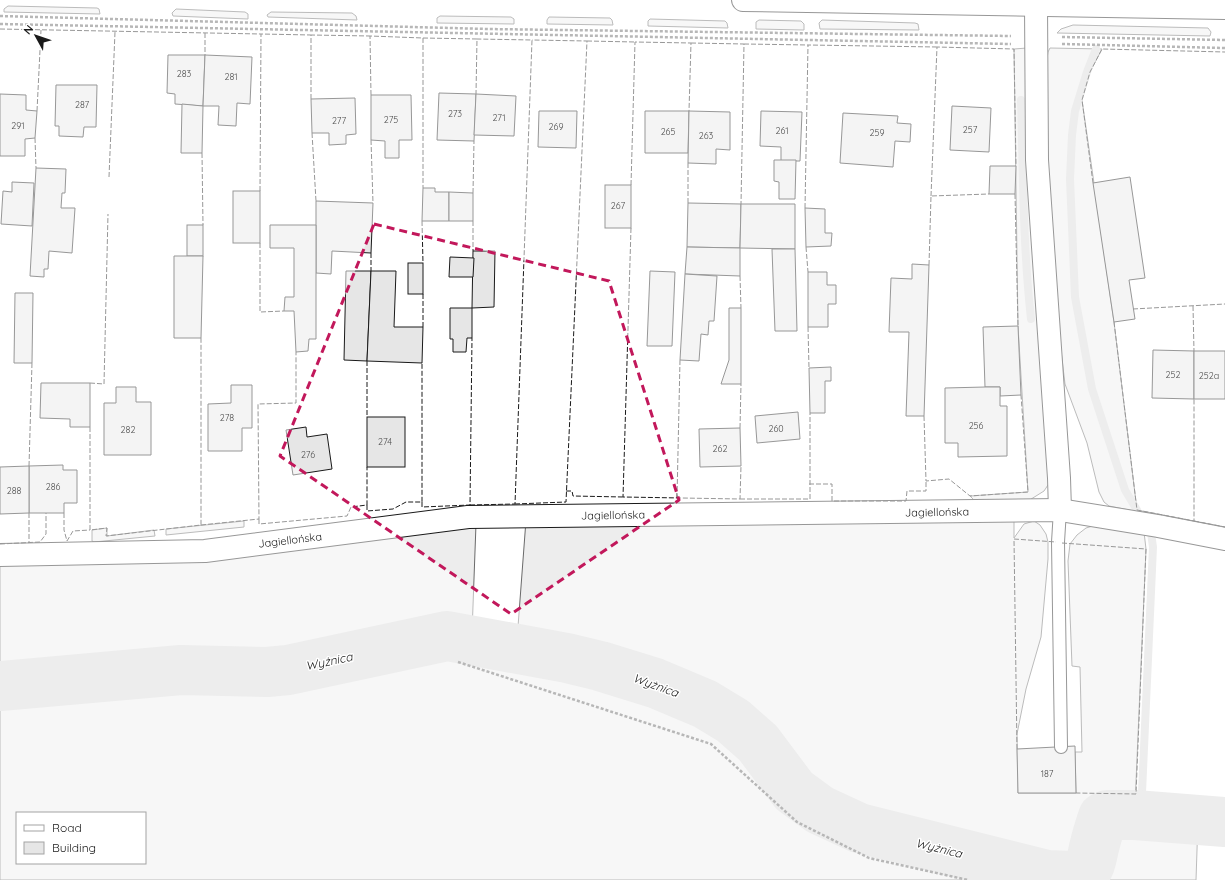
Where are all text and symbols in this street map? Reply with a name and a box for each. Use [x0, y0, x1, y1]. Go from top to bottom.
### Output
north arrow [16, 16, 56, 56]
text: N [20, 22, 36, 37]
house number: 283 [177, 68, 192, 79]
house number: 281 [224, 71, 238, 82]
house number: 287 [75, 99, 89, 110]
house number: 273 [448, 108, 462, 119]
house number: 271 [492, 112, 506, 123]
house number: 275 [384, 114, 398, 125]
house number: 277 [332, 115, 346, 126]
house number: 291 [11, 120, 25, 131]
house number: 269 [549, 121, 563, 132]
house number: 257 [963, 124, 978, 135]
house number: 261 [775, 125, 789, 136]
house number: 265 [661, 126, 675, 137]
house number: 259 [870, 127, 884, 138]
house number: 263 [699, 130, 714, 141]
house number: 267 [611, 200, 626, 211]
house number: 252 [1166, 369, 1180, 380]
house number: 252a [1199, 370, 1219, 381]
house number: 278 [220, 412, 234, 423]
house number: 256 [969, 420, 984, 431]
house number: 260 [768, 423, 784, 434]
house number: 282 [121, 424, 135, 435]
house number: 274 [378, 436, 392, 447]
house number: 262 [713, 443, 727, 454]
house number: 276 [301, 449, 315, 460]
house number: 286 [46, 481, 60, 492]
house number: 288 [7, 485, 21, 496]
street label: Jagiellońska [905, 504, 969, 520]
street label: Jagiellońska [581, 507, 645, 523]
street label: Jagiellońska [257, 529, 323, 551]
water label: Wyżnica [304, 649, 354, 673]
water label: Wyżnica [631, 670, 681, 700]
house number: 187 [1041, 768, 1054, 779]
legend [16, 812, 146, 864]
text: Road [52, 820, 82, 835]
water label: Wyżnica [914, 835, 964, 861]
text: Building [52, 840, 96, 855]

